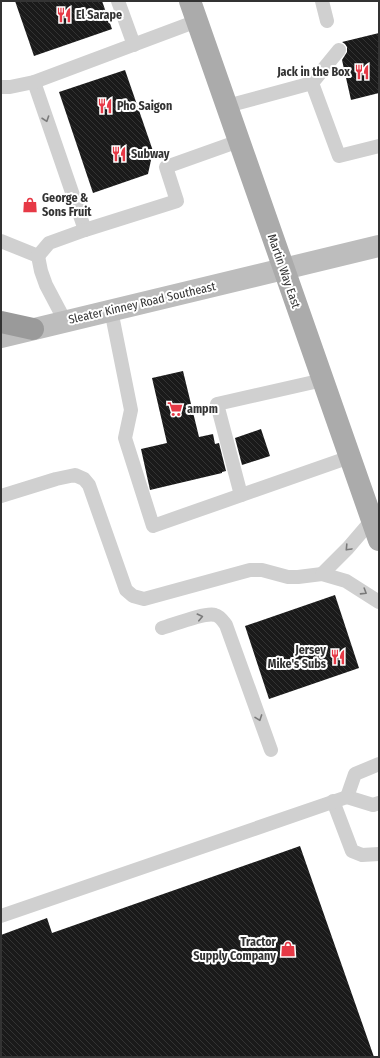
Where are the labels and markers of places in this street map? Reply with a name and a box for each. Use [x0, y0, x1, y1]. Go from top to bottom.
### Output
restaurant icon: El Sarape [55, 6, 73, 24]
place label: El Sarape [76, 8, 122, 22]
restaurant icon: Jack in the Box [353, 63, 371, 81]
place label: Jack in the Box [276, 65, 350, 79]
restaurant icon: Pho Saigon [96, 97, 114, 115]
place label: Pho Saigon [117, 99, 172, 113]
restaurant icon: Subway [110, 145, 128, 163]
place label: Subway [131, 147, 170, 161]
place label: George & Sons Fruit [42, 191, 92, 219]
shop icon: George & Sons Fruit [21, 196, 39, 214]
supermarket icon: ampm [166, 400, 184, 418]
place label: ampm [187, 402, 218, 416]
place label: Jersey Mike's Subs [268, 643, 327, 671]
restaurant icon: Jersey Mike's Subs [329, 648, 347, 666]
place label: Tractor Supply Company [193, 935, 277, 963]
shop icon: Tractor Supply Company [279, 940, 297, 958]

